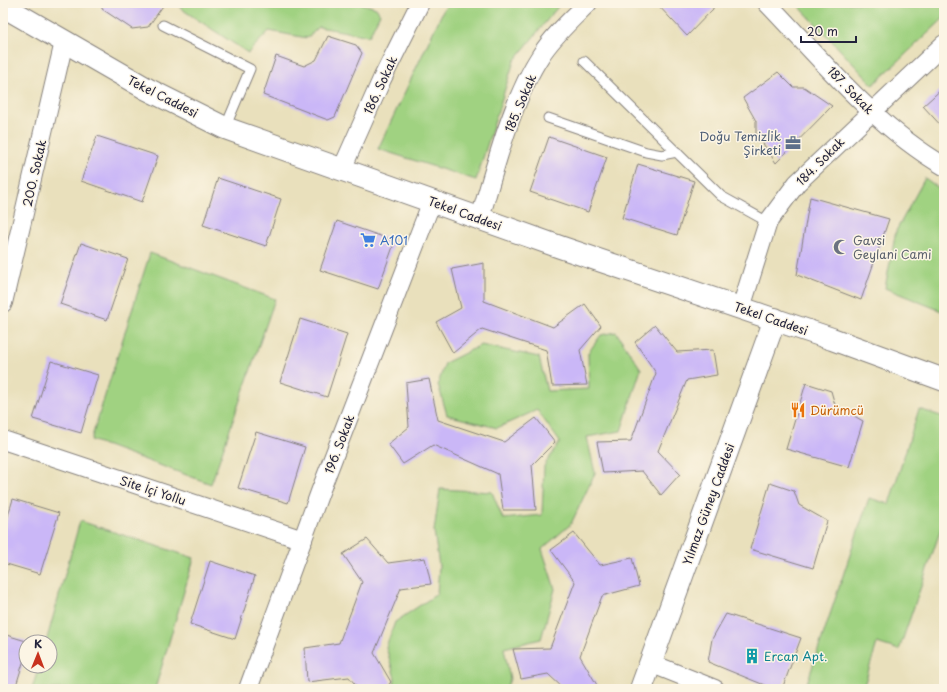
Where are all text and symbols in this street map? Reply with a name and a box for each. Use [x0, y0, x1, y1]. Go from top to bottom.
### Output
scale bar [801, 18, 856, 44]
text: 20 m [807, 22, 838, 40]
street label: 186. Sokak [359, 53, 401, 117]
street label: 187. Sokak [824, 62, 878, 118]
street label: Tekel Caddesi [125, 70, 201, 122]
street label: 185. Sokak [500, 71, 540, 135]
place label: Doğu Temizlik Şirketi [699, 127, 781, 159]
street label: 184. Sokak [792, 133, 848, 189]
office icon: Doğu Temizlik Şirketi [784, 134, 802, 152]
street label: 200. Sokak [18, 138, 50, 208]
street label: Tekel Caddesi [426, 191, 504, 235]
supermarket icon: A101 [359, 231, 377, 249]
place label: A101 [380, 231, 408, 249]
place label: Gavsi Geylani Cami [853, 231, 931, 263]
mosque icon: Gavsi Geylani Cami [832, 238, 850, 256]
street label: Tekel Caddesi [732, 297, 810, 339]
restaurant icon: Dürümcü [789, 401, 807, 419]
place label: Dürümcü [810, 401, 864, 419]
street label: 196. Sokak [319, 412, 359, 476]
street label: Yılmaz Güney Caddesi [678, 440, 738, 568]
street label: Site İçi Yollu [118, 471, 188, 509]
north arrow [18, 634, 58, 674]
text: K [34, 635, 42, 652]
building icon: Ercan Apt. [743, 647, 761, 665]
place label: Ercan Apt. [764, 647, 827, 665]

